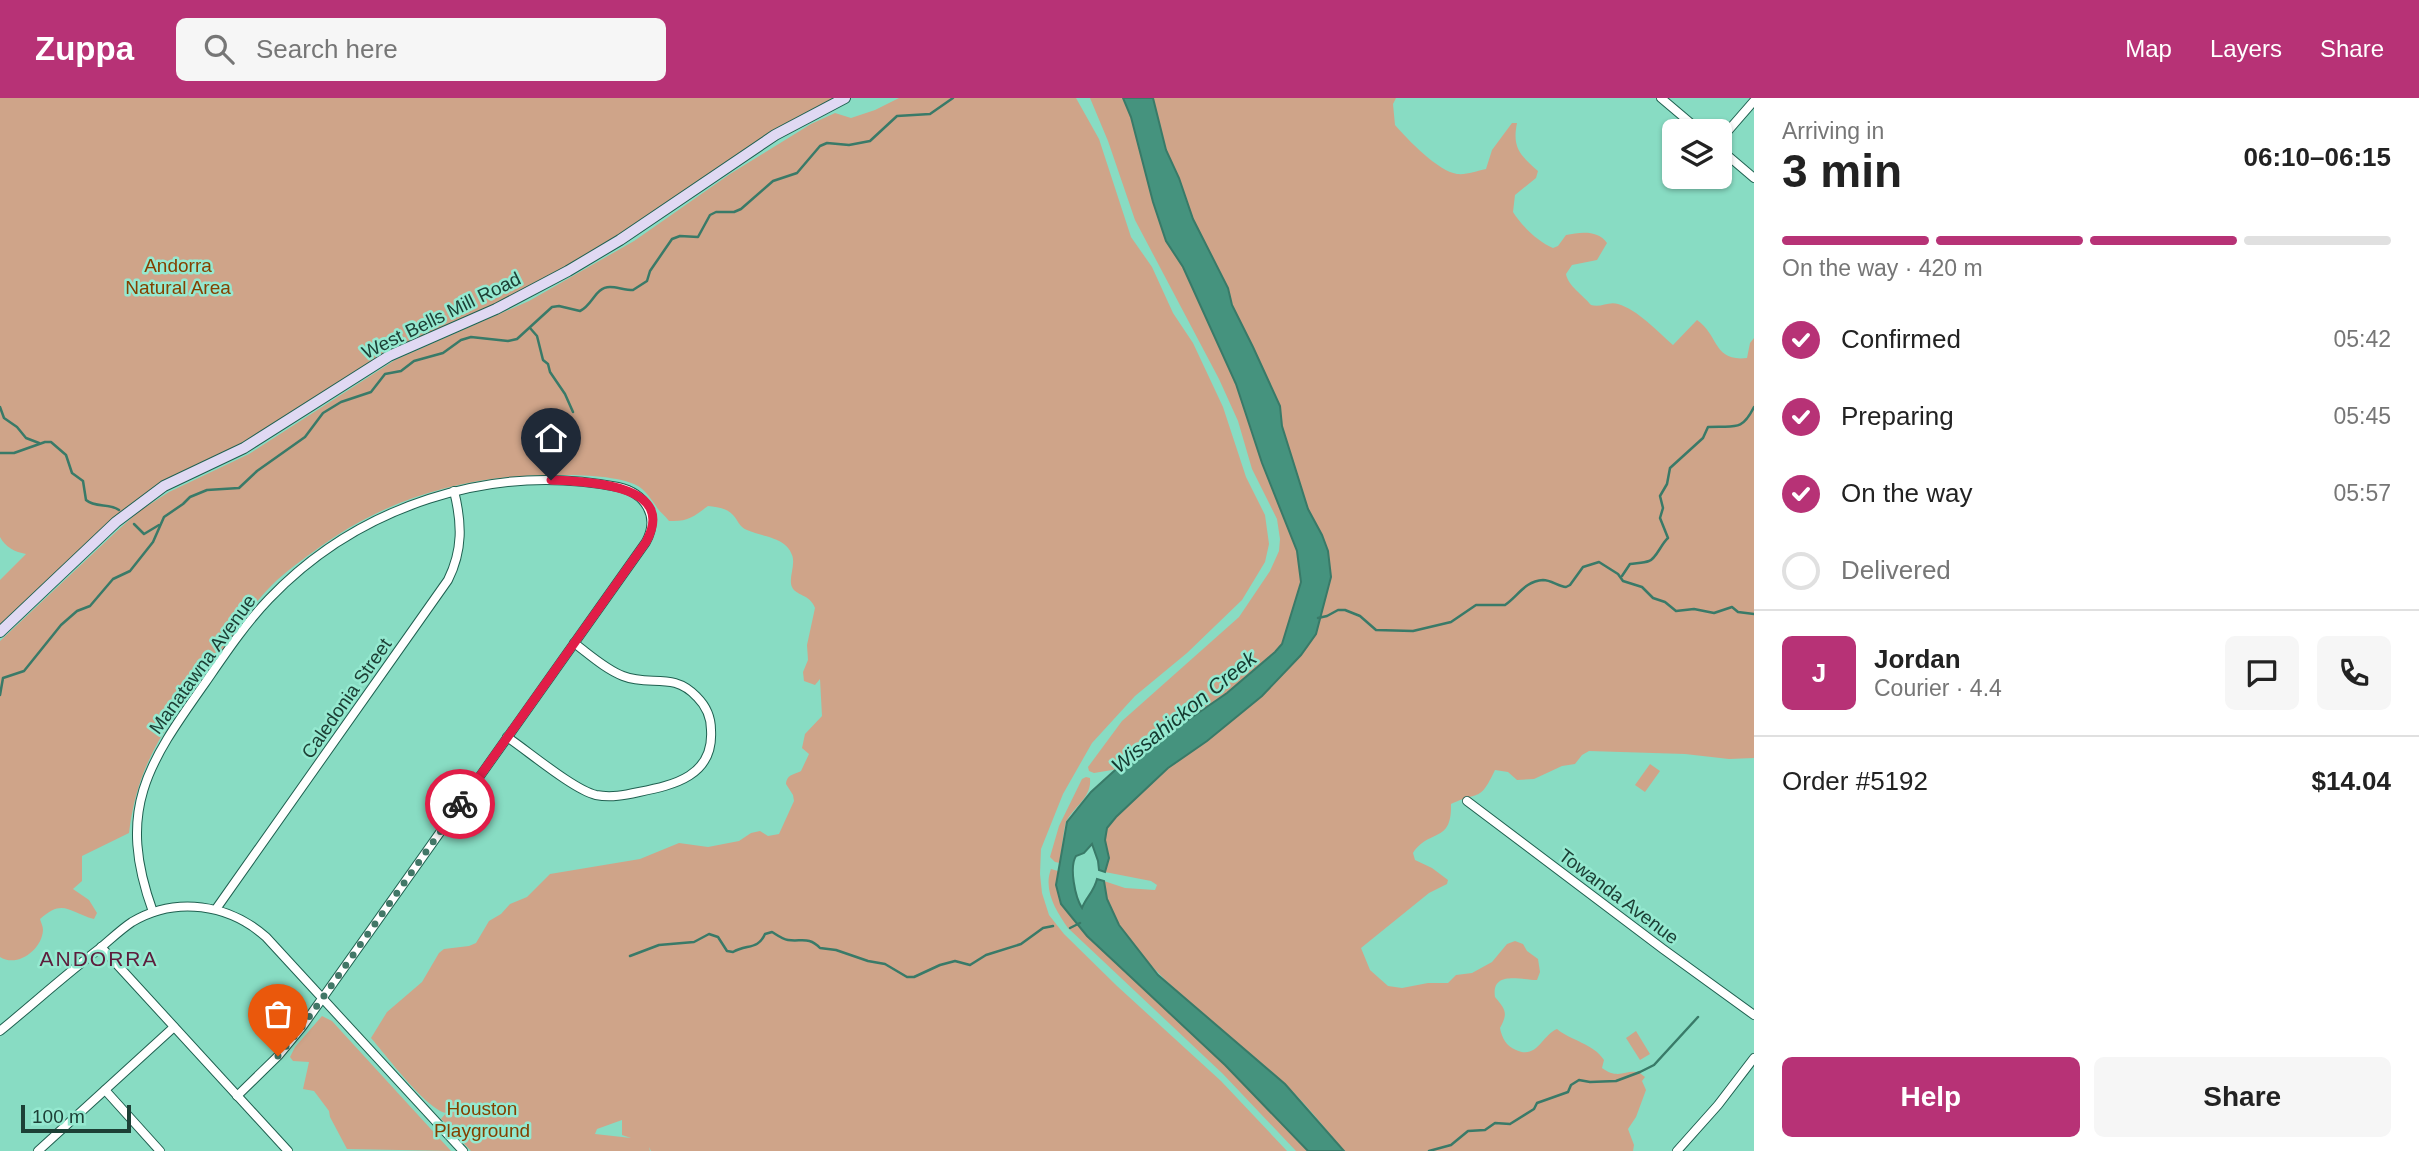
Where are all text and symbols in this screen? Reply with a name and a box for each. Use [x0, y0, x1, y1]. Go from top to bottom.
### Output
search box [176, 18, 666, 81]
text: Zuppa [35, 30, 134, 67]
icon: search [200, 30, 238, 68]
text: Search here [256, 34, 398, 64]
text: Map [2125, 35, 2172, 62]
text: Layers [2210, 35, 2282, 62]
text: Share [2320, 35, 2384, 62]
text: Arriving in [1782, 118, 1884, 144]
map controls [1662, 119, 1732, 189]
button: layers [1662, 119, 1732, 189]
text: 06:10–06:15 [2244, 142, 2391, 172]
text: 3 min [1782, 145, 1902, 197]
park label: Andorra Natural Area [125, 255, 231, 298]
text: On the way · 420 m [1782, 255, 1983, 281]
street label: West Bells Mill Road [358, 268, 524, 363]
icon: check [1782, 321, 1820, 359]
text: Confirmed [1841, 324, 1961, 354]
text: 05:42 [2333, 326, 2391, 352]
icon: check [1782, 398, 1820, 436]
text: Preparing [1841, 401, 1954, 431]
text: 05:45 [2333, 403, 2391, 429]
pin [521, 408, 581, 480]
icon: home [532, 419, 570, 457]
icon: check [1782, 475, 1820, 513]
text: On the way [1841, 478, 1973, 508]
text: 05:57 [2333, 480, 2391, 506]
text: Delivered [1841, 555, 1951, 585]
street label: Manatawna Avenue [145, 591, 260, 738]
street label: Caledonia Street [297, 634, 396, 762]
button: chat [2225, 636, 2299, 710]
button: phone [2317, 636, 2391, 710]
text: Jordan [1874, 644, 1961, 674]
water label: Wissahickon Creek [1107, 645, 1262, 777]
text: J [1812, 658, 1826, 688]
text: Courier · 4.4 [1874, 675, 2002, 701]
text: Order #5192 [1782, 766, 1928, 796]
text: $14.04 [2311, 766, 2391, 796]
courier [425, 769, 495, 839]
icon: bike [441, 785, 479, 823]
street label: Towanda Avenue [1555, 845, 1683, 948]
district label: ANDORRA [39, 947, 159, 970]
pin [248, 984, 308, 1056]
icon: bag [259, 995, 297, 1033]
button: Help [1782, 1057, 2080, 1137]
button: Share [2094, 1057, 2391, 1137]
park label: Houston Playground [434, 1098, 530, 1141]
scale bar [21, 1102, 131, 1134]
text: 100 m [32, 1106, 85, 1127]

